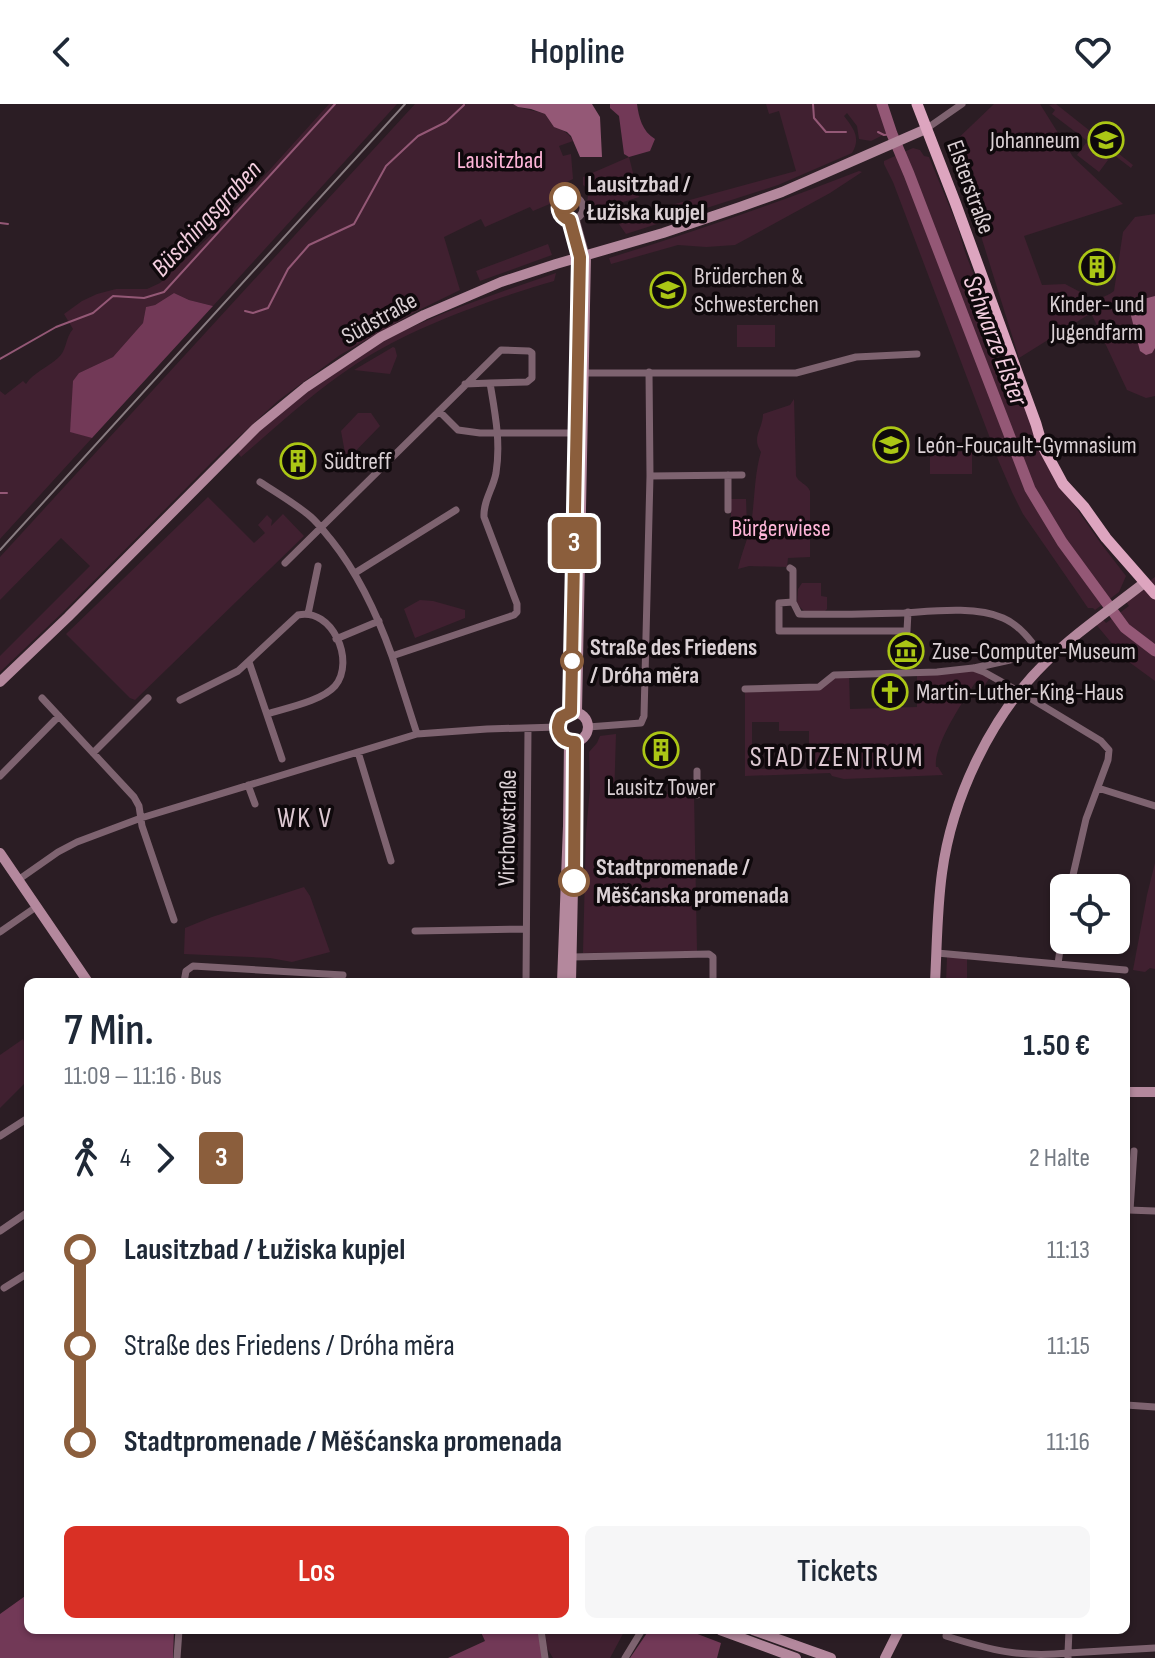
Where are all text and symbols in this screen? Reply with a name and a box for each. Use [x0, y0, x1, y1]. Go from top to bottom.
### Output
icon: back [40, 30, 84, 74]
icon: heart [1071, 30, 1115, 74]
text: Hopline [530, 31, 625, 74]
school or university icon: Johanneum [1087, 121, 1125, 159]
place label: Johanneum [989, 126, 1080, 155]
street label: Elsterstraße [940, 136, 1001, 238]
park label: Lausitzbad [457, 146, 543, 175]
water label: Büschingsgraben [146, 155, 269, 283]
place label: Lausitzbad / Łužiska kupjel [586, 170, 705, 227]
marker: Lausitzbad / Łužiska kupjel [550, 183, 580, 213]
building icon: Kinder- und Jugendfarm [1078, 248, 1116, 286]
place label: Brüderchen & Schwesterchen [694, 262, 819, 319]
school or university icon: Brüderchen & Schwesterchen [649, 271, 687, 309]
water label: Schwarze Elster [956, 271, 1034, 411]
street label: Südstraße [336, 286, 422, 351]
place label: Kinder- und Jugendfarm [1049, 290, 1145, 347]
school or university icon: León-Foucault-Gymnasium [872, 426, 910, 464]
place label: León-Foucault-Gymnasium [917, 431, 1137, 460]
building icon: Südtreff [279, 442, 317, 480]
place label: Südtreff [324, 447, 392, 476]
park label: Bürgerwiese [731, 514, 831, 543]
line badge: 3 [548, 517, 600, 569]
text: 3 [568, 526, 580, 559]
museum icon: Zuse-Computer-Museum [887, 632, 925, 670]
place label: Straße des Friedens / Dróha měra [590, 633, 757, 690]
place label: Zuse-Computer-Museum [932, 637, 1136, 666]
marker: Straße des Friedens / Dróha měra [561, 650, 583, 672]
church icon: Martin-Luther-King-Haus [871, 673, 909, 711]
place label: Martin-Luther-King-Haus [916, 678, 1124, 707]
building icon: Lausitz Tower [642, 731, 680, 769]
district label: STADTZENTRUM [750, 741, 924, 774]
street label: Virchowstraße [492, 770, 523, 886]
place label: Lausitz Tower [606, 773, 716, 802]
district label: WK V [277, 802, 333, 835]
place label: Stadtpromenade / Měšćanska promenada [596, 853, 789, 910]
marker: Stadtpromenade / Měšćanska promenada [559, 866, 589, 896]
map controls [1050, 874, 1130, 954]
button: locate [1050, 874, 1130, 954]
text: 7 Min. [64, 1004, 154, 1057]
text: 1.50 € [1023, 1028, 1090, 1064]
text: 11:09 – 11:16 · Bus [64, 1061, 222, 1092]
icon: walk [64, 1136, 108, 1180]
icon: forward [143, 1136, 187, 1180]
text: 3 [215, 1141, 227, 1174]
text: 4 [120, 1143, 131, 1174]
text: 2 Halte [1029, 1143, 1090, 1174]
text: Lausitzbad / Łužiska kupjel [124, 1232, 405, 1268]
text: 11:13 [1047, 1235, 1090, 1266]
text: Straße des Friedens / Dróha měra [124, 1328, 455, 1364]
text: 11:15 [1047, 1331, 1090, 1362]
text: Stadtpromenade / Měšćanska promenada [124, 1424, 562, 1460]
text: 11:16 [1046, 1427, 1090, 1458]
button: Los [64, 1526, 569, 1618]
button: Tickets [585, 1526, 1090, 1618]

